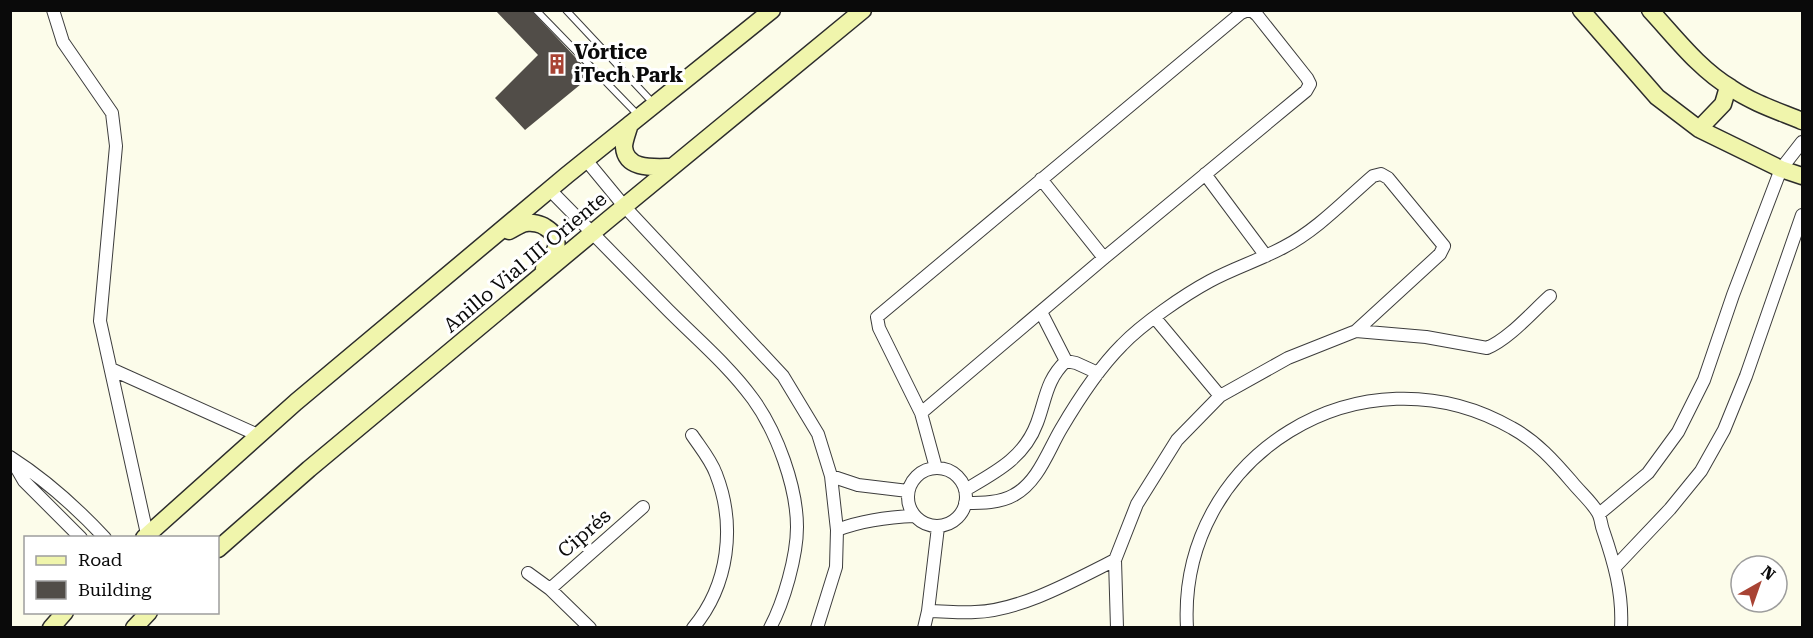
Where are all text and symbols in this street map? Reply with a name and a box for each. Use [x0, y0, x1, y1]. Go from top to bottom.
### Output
place label: Vórtice iTech Park [574, 40, 684, 87]
building icon: Vórtice iTech Park [545, 52, 569, 76]
street label: Anillo Vial III Oriente [439, 187, 611, 337]
street label: Ciprés [553, 503, 615, 563]
legend [24, 536, 219, 614]
text: Road [78, 549, 123, 570]
north arrow [1729, 554, 1789, 614]
text: N [1757, 562, 1779, 584]
text: Building [78, 579, 152, 600]

